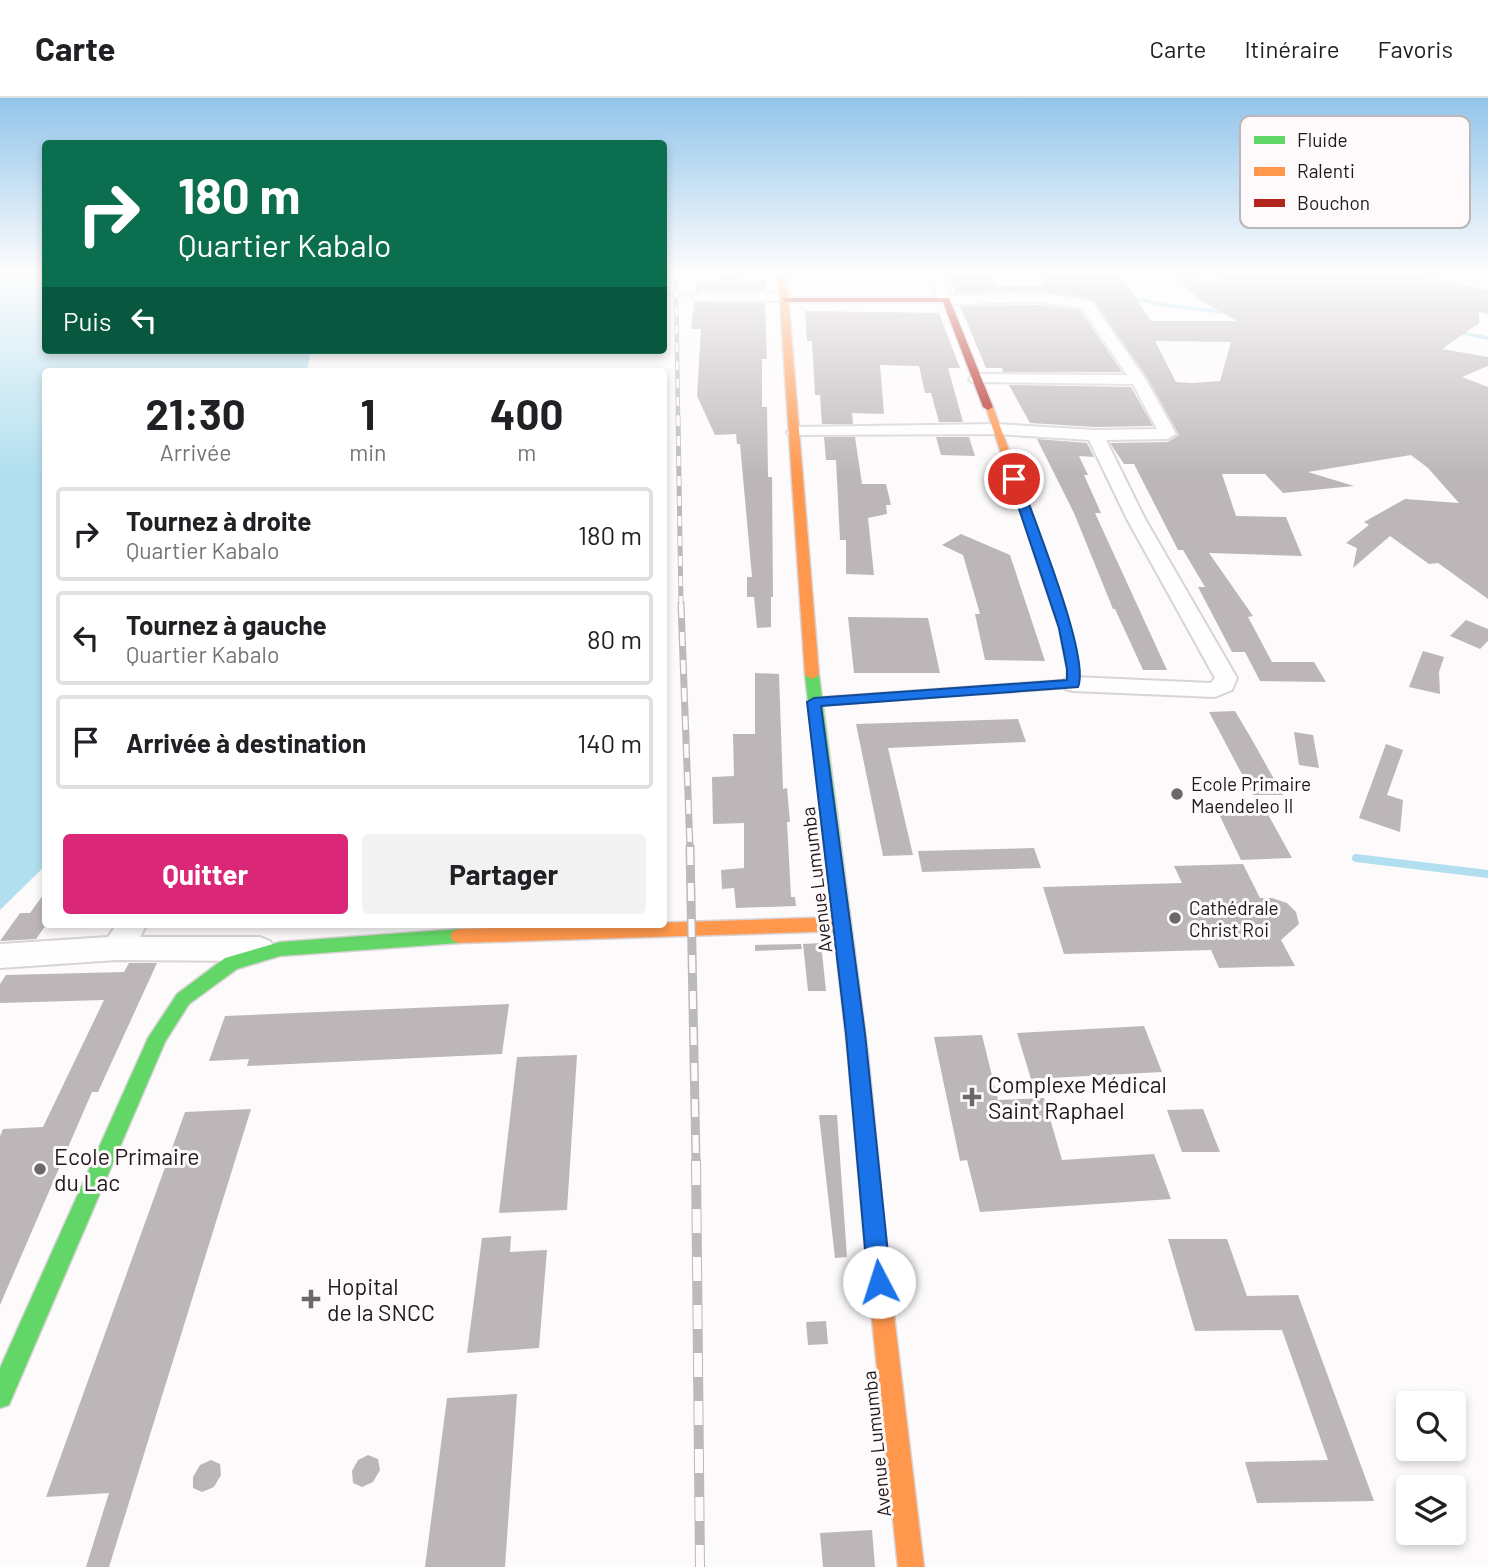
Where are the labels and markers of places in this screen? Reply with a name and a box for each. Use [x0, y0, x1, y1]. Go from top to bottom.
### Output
pin [984, 449, 1044, 509]
place label: Ecole Primaire Maendeleo II [1191, 772, 1311, 817]
marker: Ecole Primaire Maendeleo II [1169, 786, 1185, 802]
place label: Cathédrale Christ Roi [1189, 896, 1279, 941]
marker: Cathédrale Christ Roi [1167, 910, 1183, 926]
place label: Complexe Médical Saint Raphael [988, 1070, 1167, 1124]
marker: Complexe Médical Saint Raphael [962, 1087, 982, 1107]
place label: Ecole Primaire du Lac [54, 1142, 200, 1196]
marker: Ecole Primaire du Lac [32, 1161, 48, 1177]
place label: Hopital de la SNCC [327, 1272, 435, 1326]
marker: Hopital de la SNCC [301, 1289, 321, 1309]

